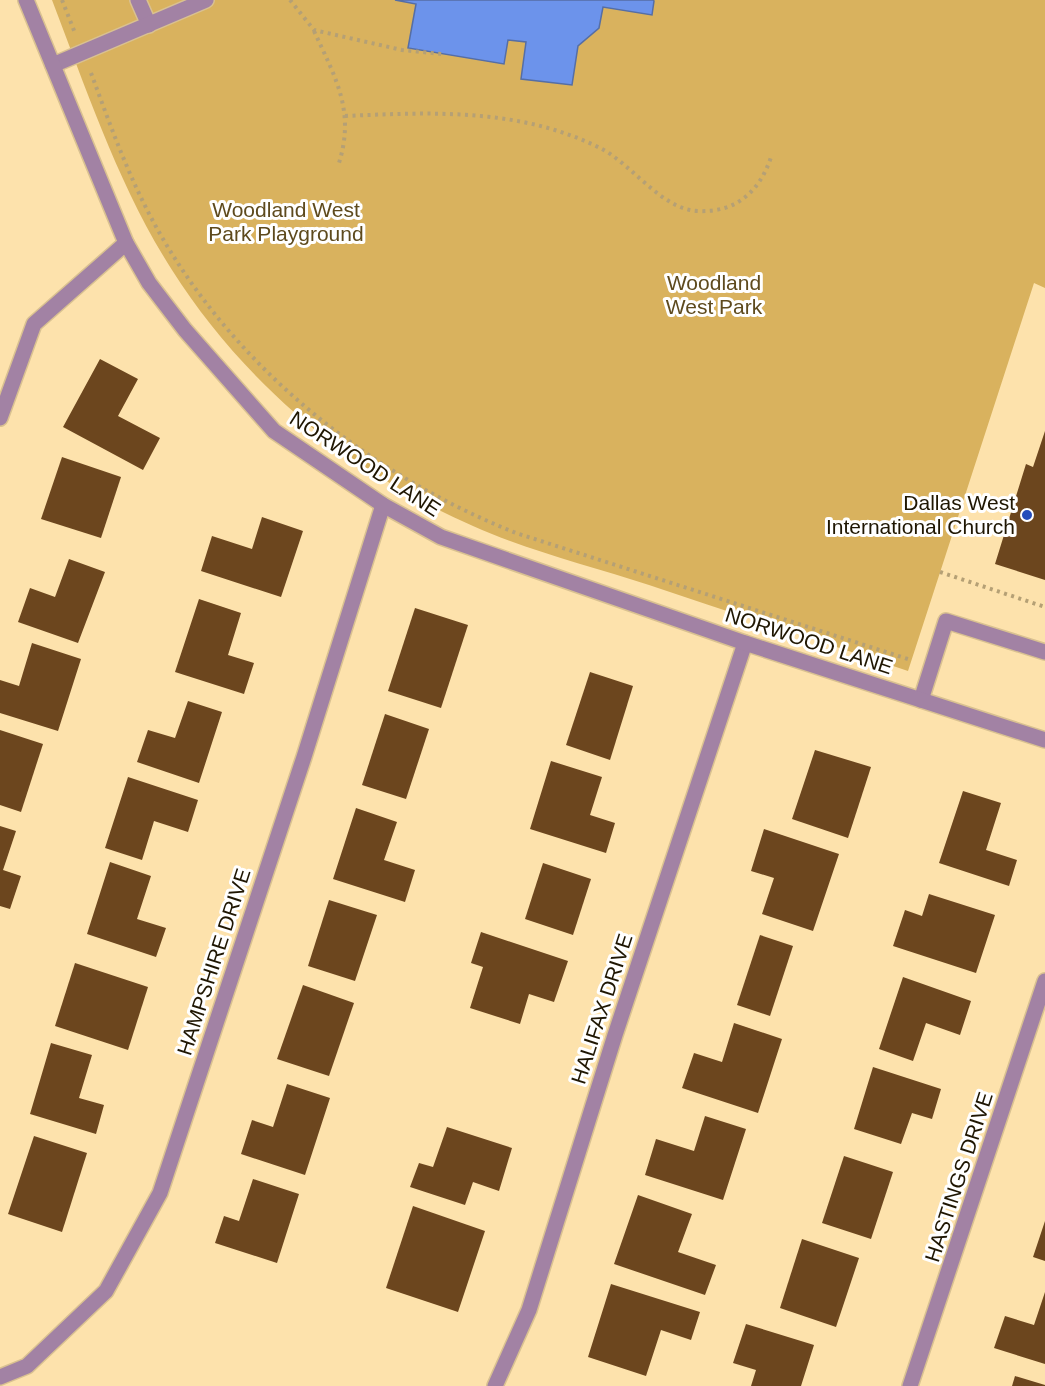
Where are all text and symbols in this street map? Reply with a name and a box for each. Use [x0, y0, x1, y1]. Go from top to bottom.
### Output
park label: Woodland West Park Playground [208, 198, 364, 245]
park label: Woodland West Park [666, 271, 763, 318]
street label: NORWOOD LANE [286, 406, 445, 521]
place label: Dallas West International Church [826, 491, 1015, 538]
marker: Dallas West International Church [1020, 508, 1034, 522]
street label: NORWOOD LANE [723, 603, 896, 678]
street label: HAMPSHIRE DRIVE [172, 866, 255, 1058]
street label: HALIFAX DRIVE [566, 931, 637, 1087]
street label: HASTINGS DRIVE [920, 1089, 997, 1265]

